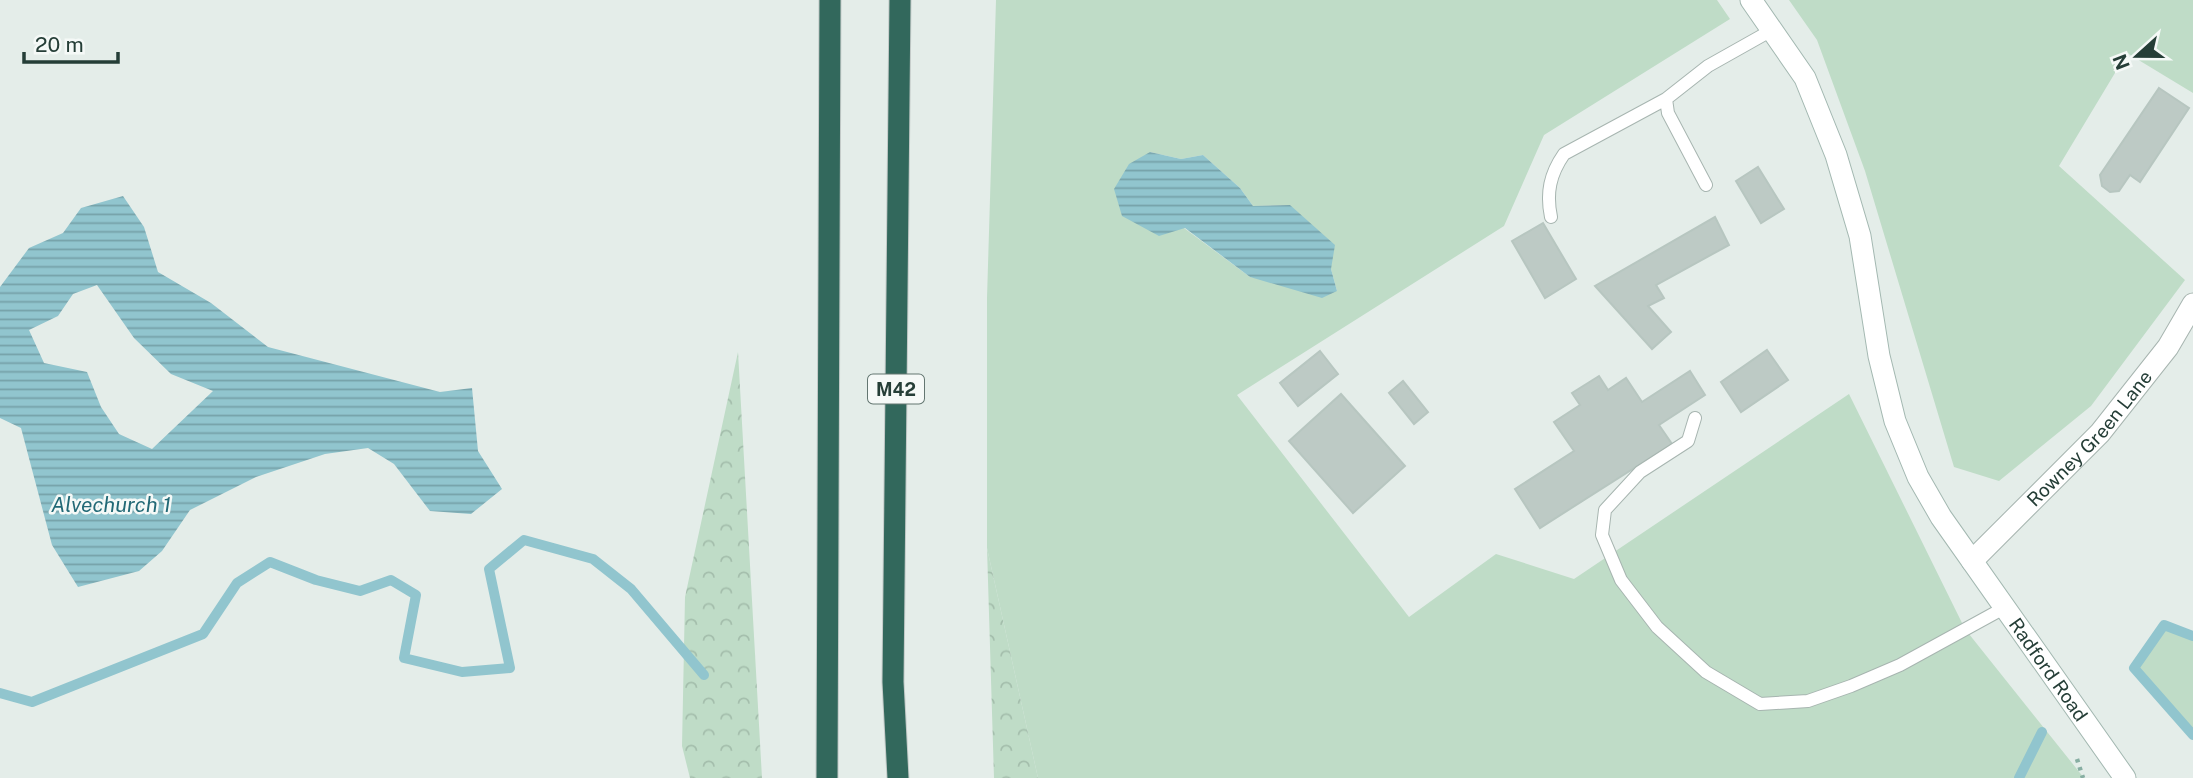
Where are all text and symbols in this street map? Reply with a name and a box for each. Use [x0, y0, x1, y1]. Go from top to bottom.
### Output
scale bar [24, 21, 119, 65]
north arrow [2102, 21, 2172, 91]
text: 20 m [35, 32, 84, 57]
text: N [2108, 51, 2134, 73]
street label: Rowney Green Lane [2022, 366, 2156, 511]
road number: M42 [868, 374, 924, 404]
water label: Alvechurch 1 [51, 492, 171, 517]
street label: Radford Road [2005, 614, 2092, 725]

